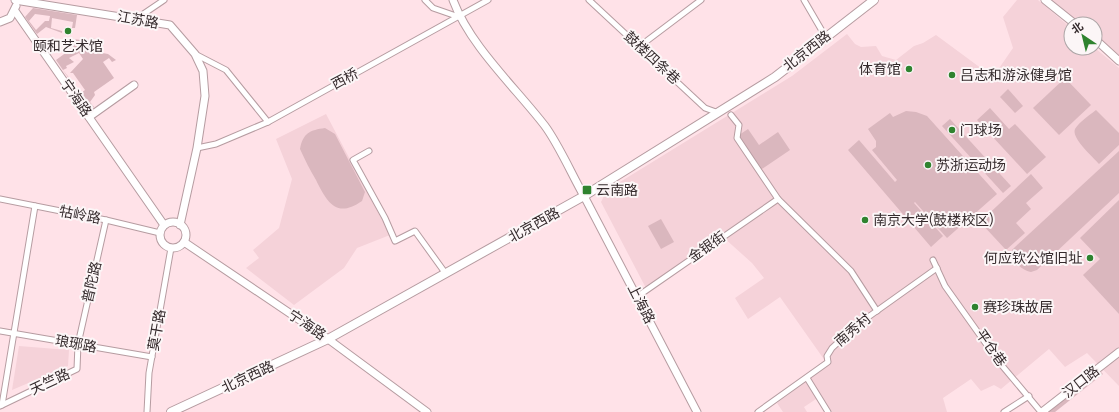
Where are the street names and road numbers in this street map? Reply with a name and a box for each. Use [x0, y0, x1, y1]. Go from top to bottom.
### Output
street label: 江苏路 [116, 8, 160, 32]
street label: 北京西路 [780, 27, 834, 75]
street label: 鼓楼四条巷 [621, 28, 683, 88]
street label: 西桥 [329, 65, 361, 93]
street label: 宁海路 [57, 76, 95, 120]
street label: 牯岭路 [58, 203, 102, 227]
street label: 北京西路 [505, 204, 563, 246]
street label: 金银街 [685, 228, 729, 266]
street label: 普陀路 [79, 260, 105, 304]
street label: 上海路 [624, 281, 658, 327]
street label: 宁海路 [285, 306, 329, 344]
street label: 莫干路 [145, 308, 169, 352]
street label: 南秀村 [831, 310, 875, 350]
street label: 平仓巷 [972, 326, 1010, 370]
street label: 琅琊路 [54, 332, 98, 356]
street label: 北京西路 [219, 357, 277, 397]
street label: 汉口路 [1059, 362, 1103, 402]
street label: 天竺路 [27, 365, 73, 399]

